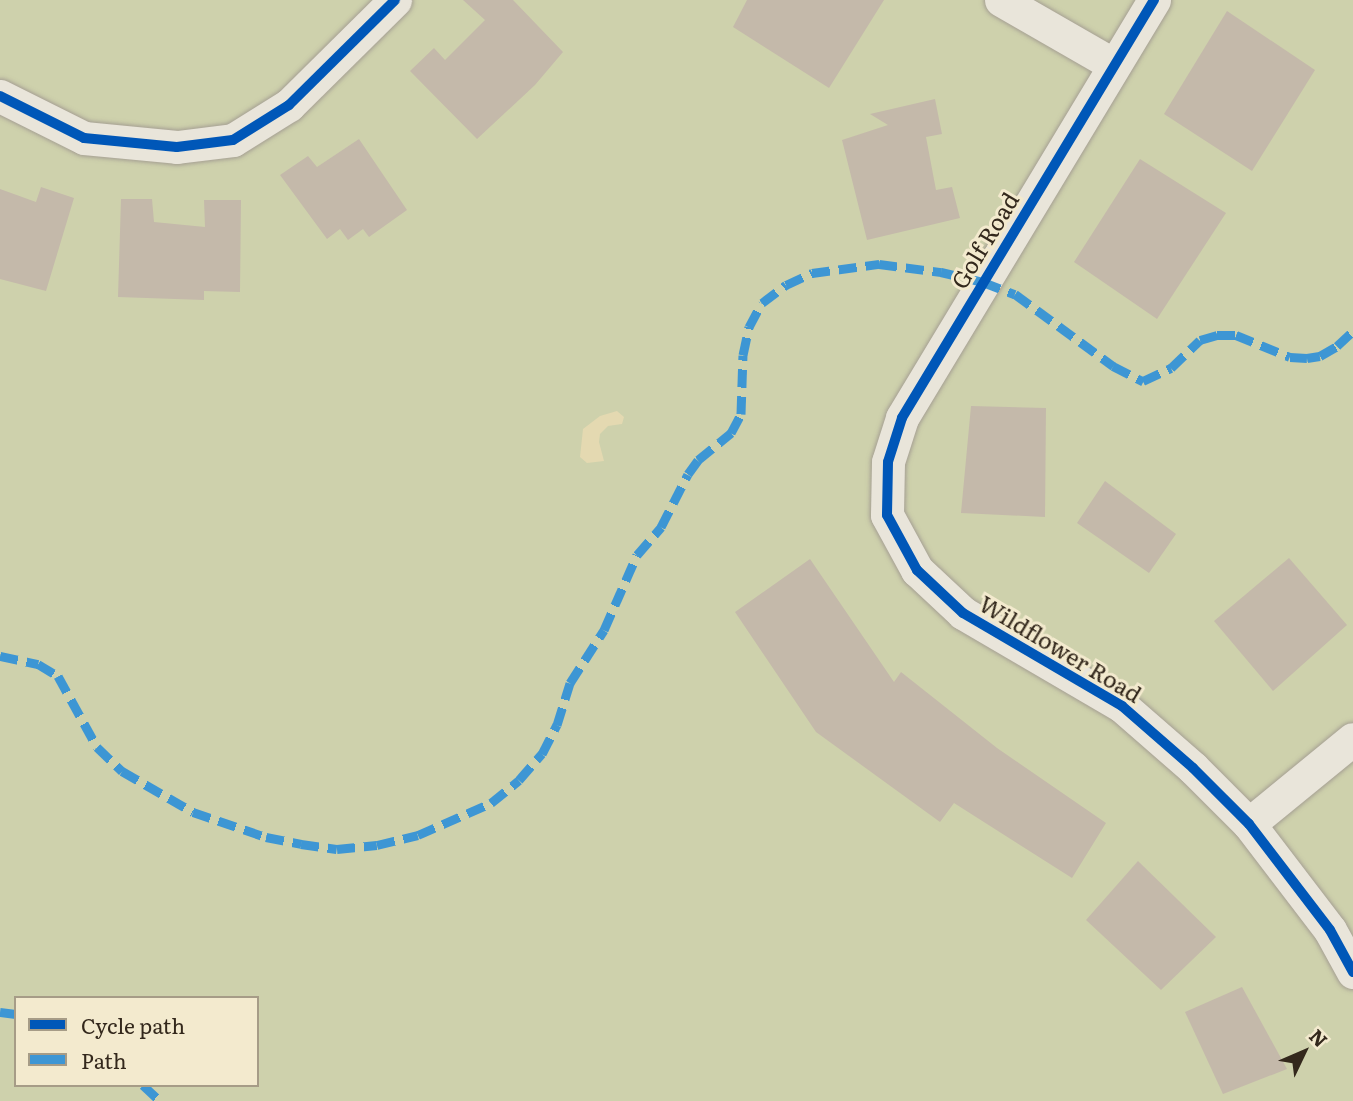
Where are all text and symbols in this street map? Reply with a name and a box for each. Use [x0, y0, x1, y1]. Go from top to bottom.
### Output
street label: Golf Road [945, 187, 1023, 293]
street label: Wildflower Road [975, 589, 1147, 707]
legend [14, 996, 259, 1087]
text: Cycle path [81, 1009, 185, 1040]
north arrow [1269, 1017, 1339, 1087]
text: N [1303, 1022, 1335, 1053]
text: Path [81, 1044, 127, 1075]

